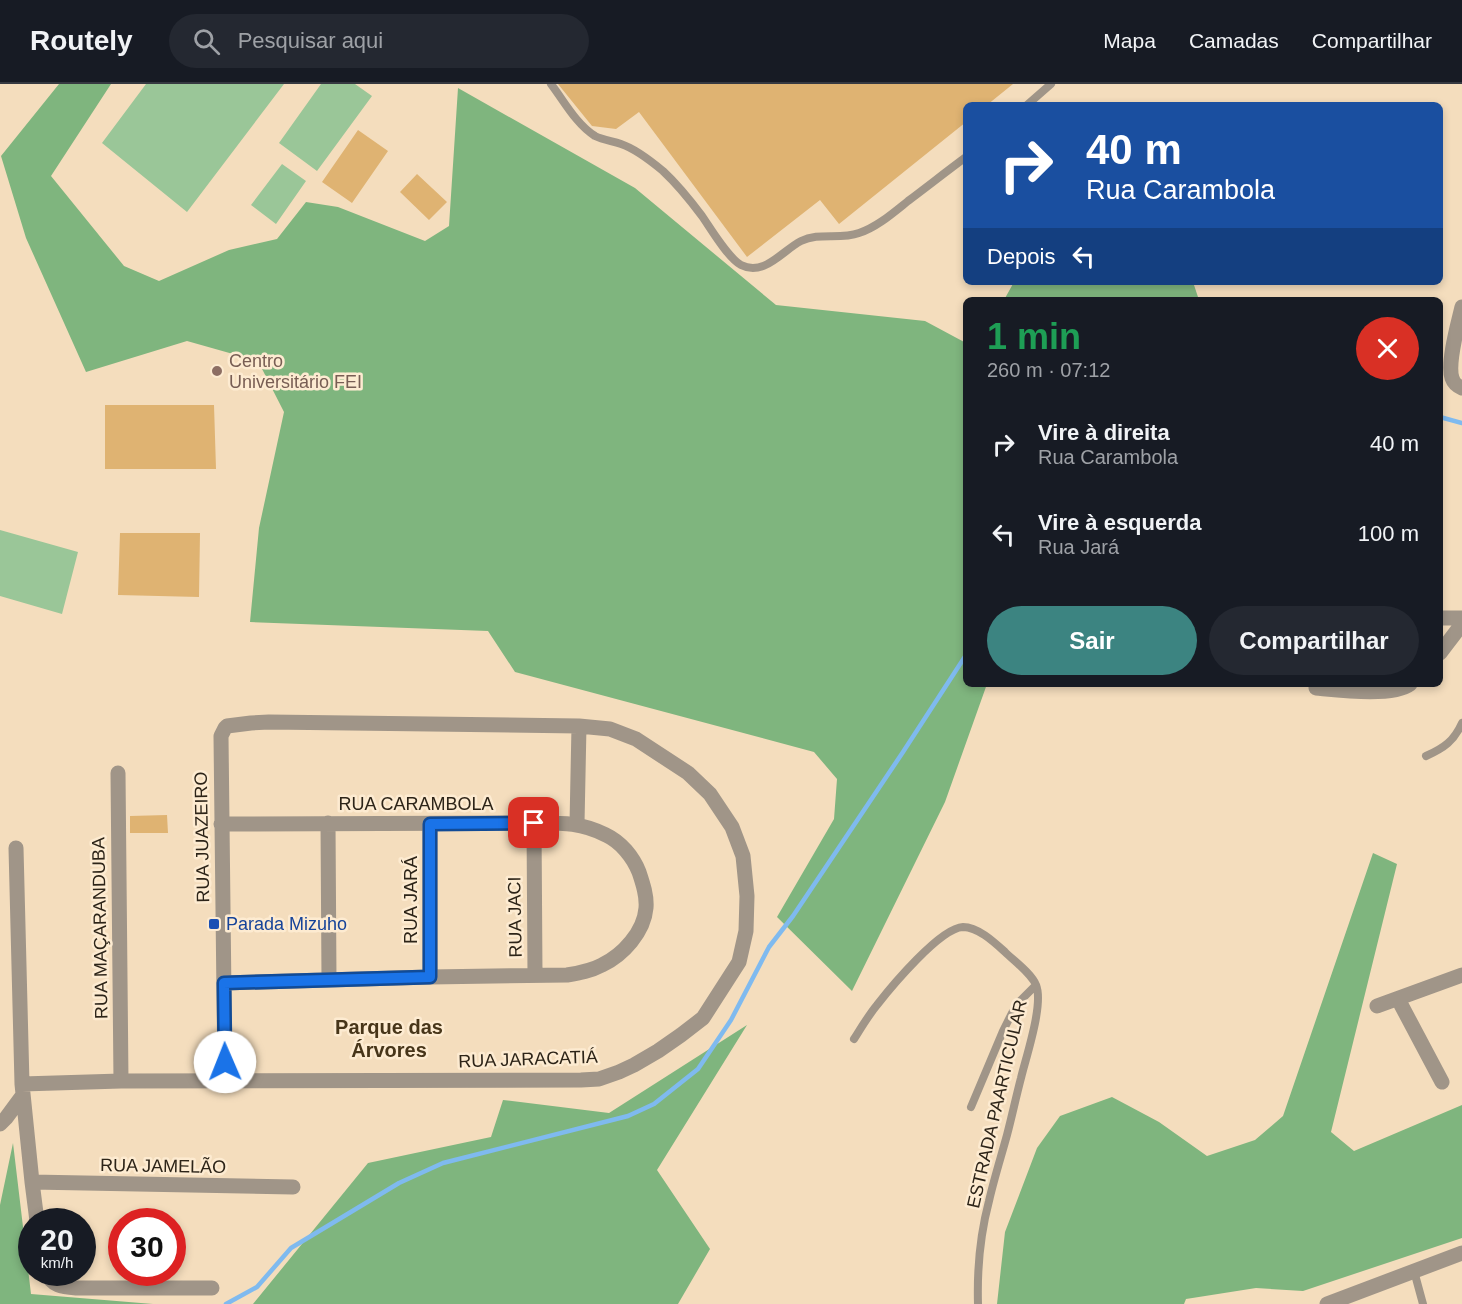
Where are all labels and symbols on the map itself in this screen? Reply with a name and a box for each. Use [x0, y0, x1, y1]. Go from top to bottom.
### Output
place label: Centro Universitário FEI [229, 351, 362, 392]
marker: Centro Universitário FEI [210, 364, 224, 378]
street label: RUA JUAZEIRO [191, 771, 213, 903]
street label: RUA CARAMBOLA [338, 794, 494, 814]
pin [508, 797, 559, 848]
street label: RUA MAÇARANDUBA [88, 837, 112, 1019]
street label: RUA JARÁ [401, 856, 421, 944]
street label: RUA JACI [504, 876, 526, 958]
place label: Parada Mizuho [226, 914, 347, 934]
marker: Parada Mizuho [207, 917, 221, 931]
street label: ESTRADA PAARTICULAR [963, 998, 1031, 1210]
district label: Parque das Árvores [335, 1016, 443, 1061]
position arrow [193, 1030, 257, 1094]
street label: RUA JARACATIÁ [458, 1047, 598, 1071]
street label: RUA JAMELÃO [100, 1154, 226, 1177]
speed limit sign: 30 [108, 1208, 186, 1286]

